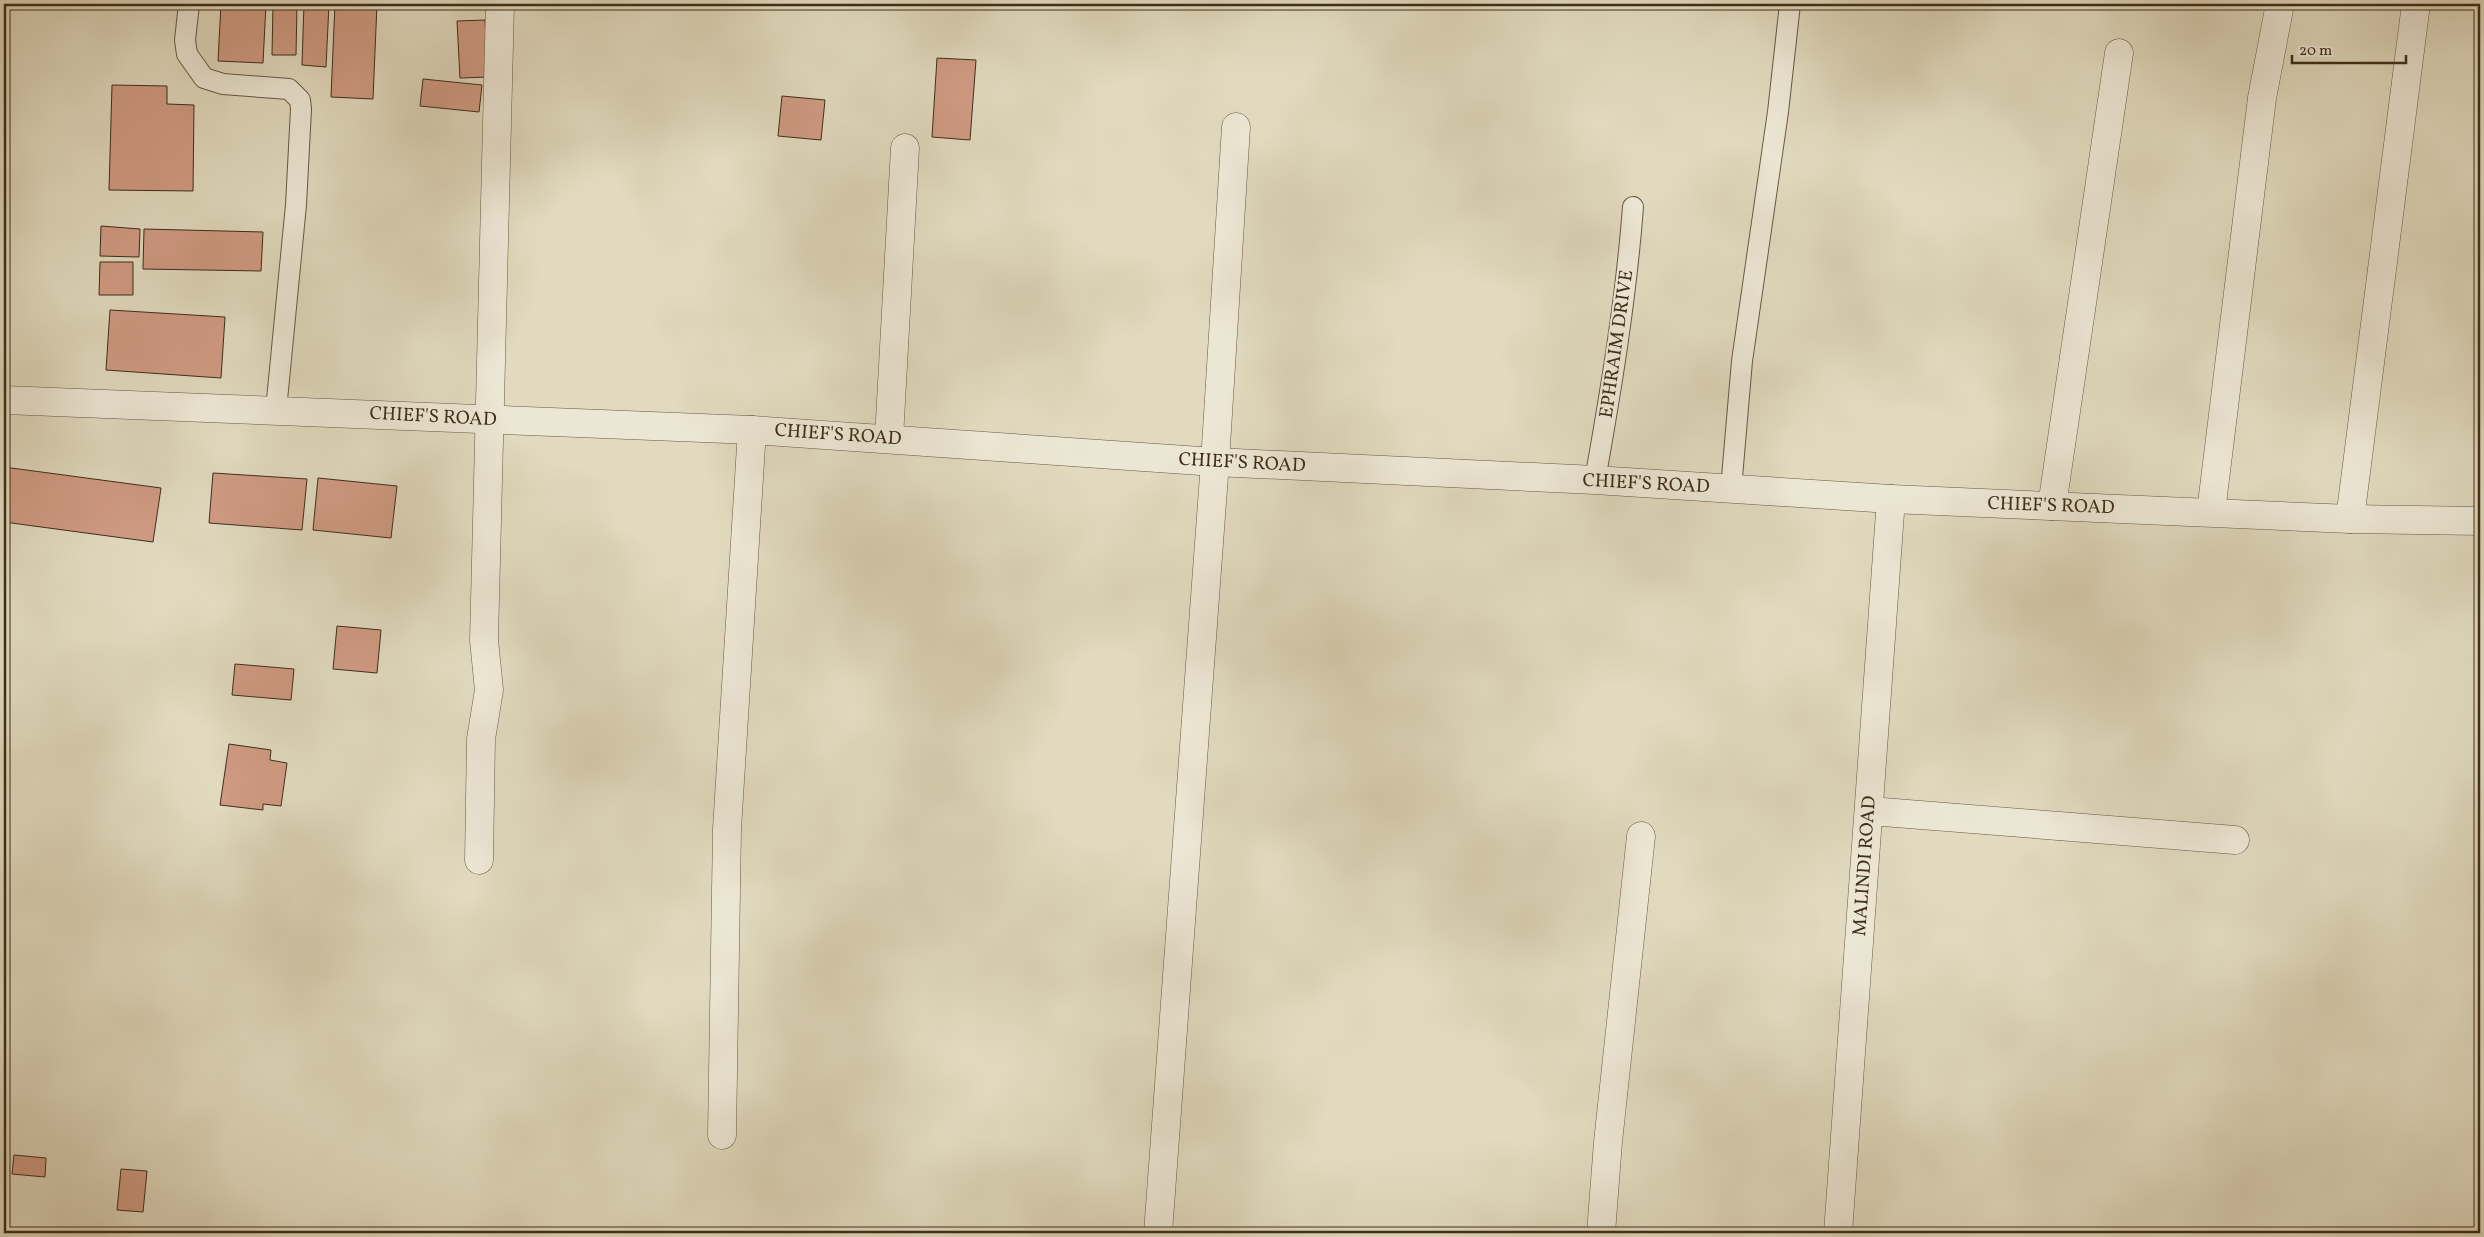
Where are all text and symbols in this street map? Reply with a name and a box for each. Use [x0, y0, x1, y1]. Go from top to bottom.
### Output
scale bar [2292, 32, 2405, 64]
text: 20 m [2299, 41, 2332, 62]
street label: EPHRAIM DRIVE [1594, 268, 1640, 420]
street label: CHIEF'S ROAD [369, 401, 497, 433]
street label: CHIEF'S ROAD [774, 418, 903, 452]
street label: CHIEF'S ROAD [1178, 447, 1306, 479]
street label: CHIEF'S ROAD [1582, 468, 1710, 500]
street label: CHIEF'S ROAD [1987, 491, 2115, 521]
street label: MALINDI ROAD [1847, 795, 1883, 937]

